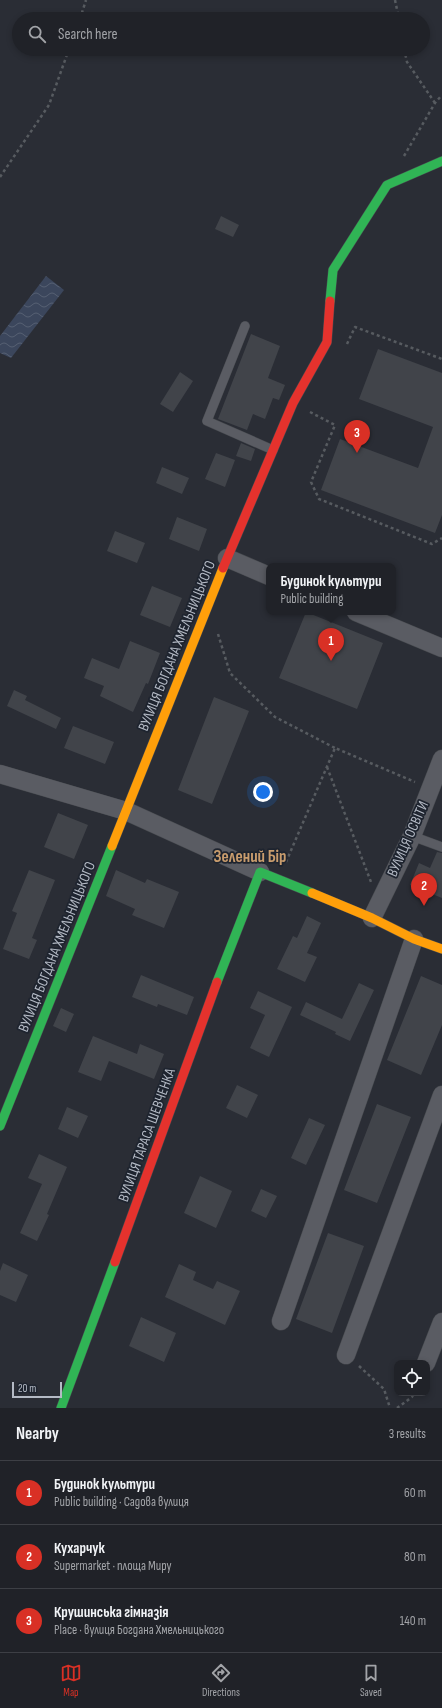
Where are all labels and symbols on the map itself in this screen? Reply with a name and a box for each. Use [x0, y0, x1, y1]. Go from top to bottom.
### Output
pin: 3 [344, 420, 370, 453]
street label: ВУЛИЦЯ БОГДАНА ХМЕЛЬНИЦЬКОГО [134, 558, 220, 734]
pin: 1 [318, 628, 344, 661]
your location [253, 782, 273, 802]
street label: ВУЛИЦЯ ОСВІТИ [383, 798, 433, 880]
district label: Зелений Бір [214, 847, 286, 867]
street label: ВУЛИЦЯ БОГДАНА ХМЕЛЬНИЦЬКОГО [14, 859, 100, 1035]
pin: 2 [411, 873, 437, 906]
street label: ВУЛИЦЯ ТАРАСА ШЕВЧЕНКА [114, 1065, 180, 1204]
scale bar [12, 1380, 62, 1399]

